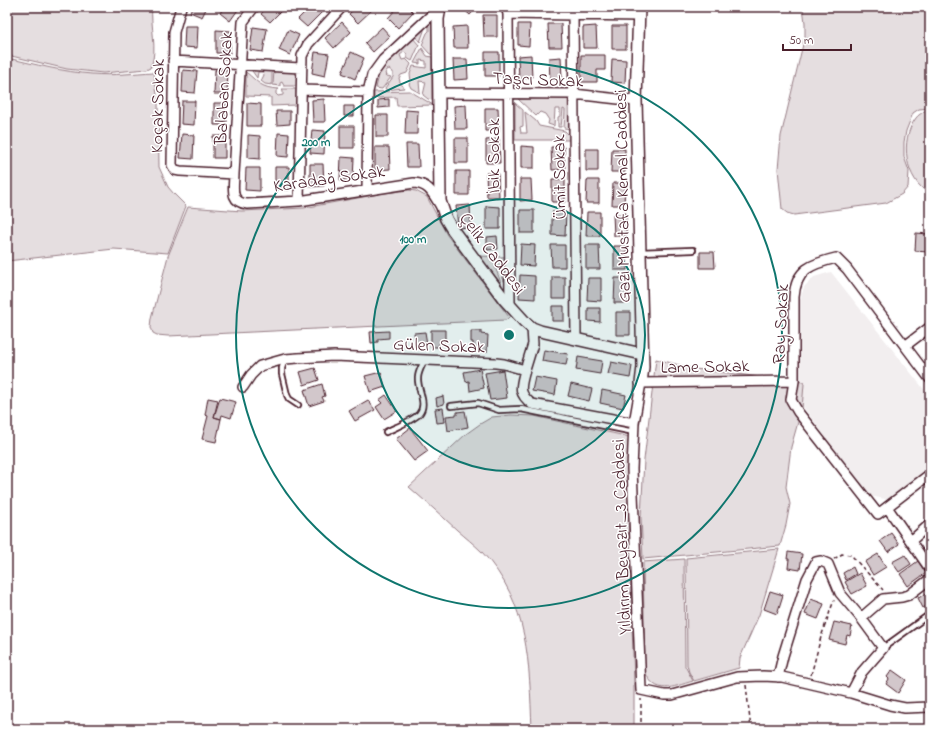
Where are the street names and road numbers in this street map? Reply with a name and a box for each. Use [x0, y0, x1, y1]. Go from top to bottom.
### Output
street label: Balaban Sokak [209, 31, 241, 146]
street label: Koçak Sokak [145, 59, 173, 153]
street label: Taşcı Sokak [492, 66, 584, 96]
street label: Gazi Mustafa Kemal Caddesi [609, 89, 639, 303]
street label: İbik Sokak [482, 118, 508, 194]
street label: Ümit Sokak [547, 134, 575, 220]
street label: Karadağ Sokak [272, 159, 387, 202]
street label: Çelik Caddesi [452, 208, 531, 301]
street label: Ray Sokak [767, 283, 797, 365]
street label: Gülen Sokak [393, 332, 485, 362]
street label: Lame Sokak [660, 354, 750, 382]
street label: Yıldırım Beyazıt_3 Caddesi [607, 439, 639, 635]

